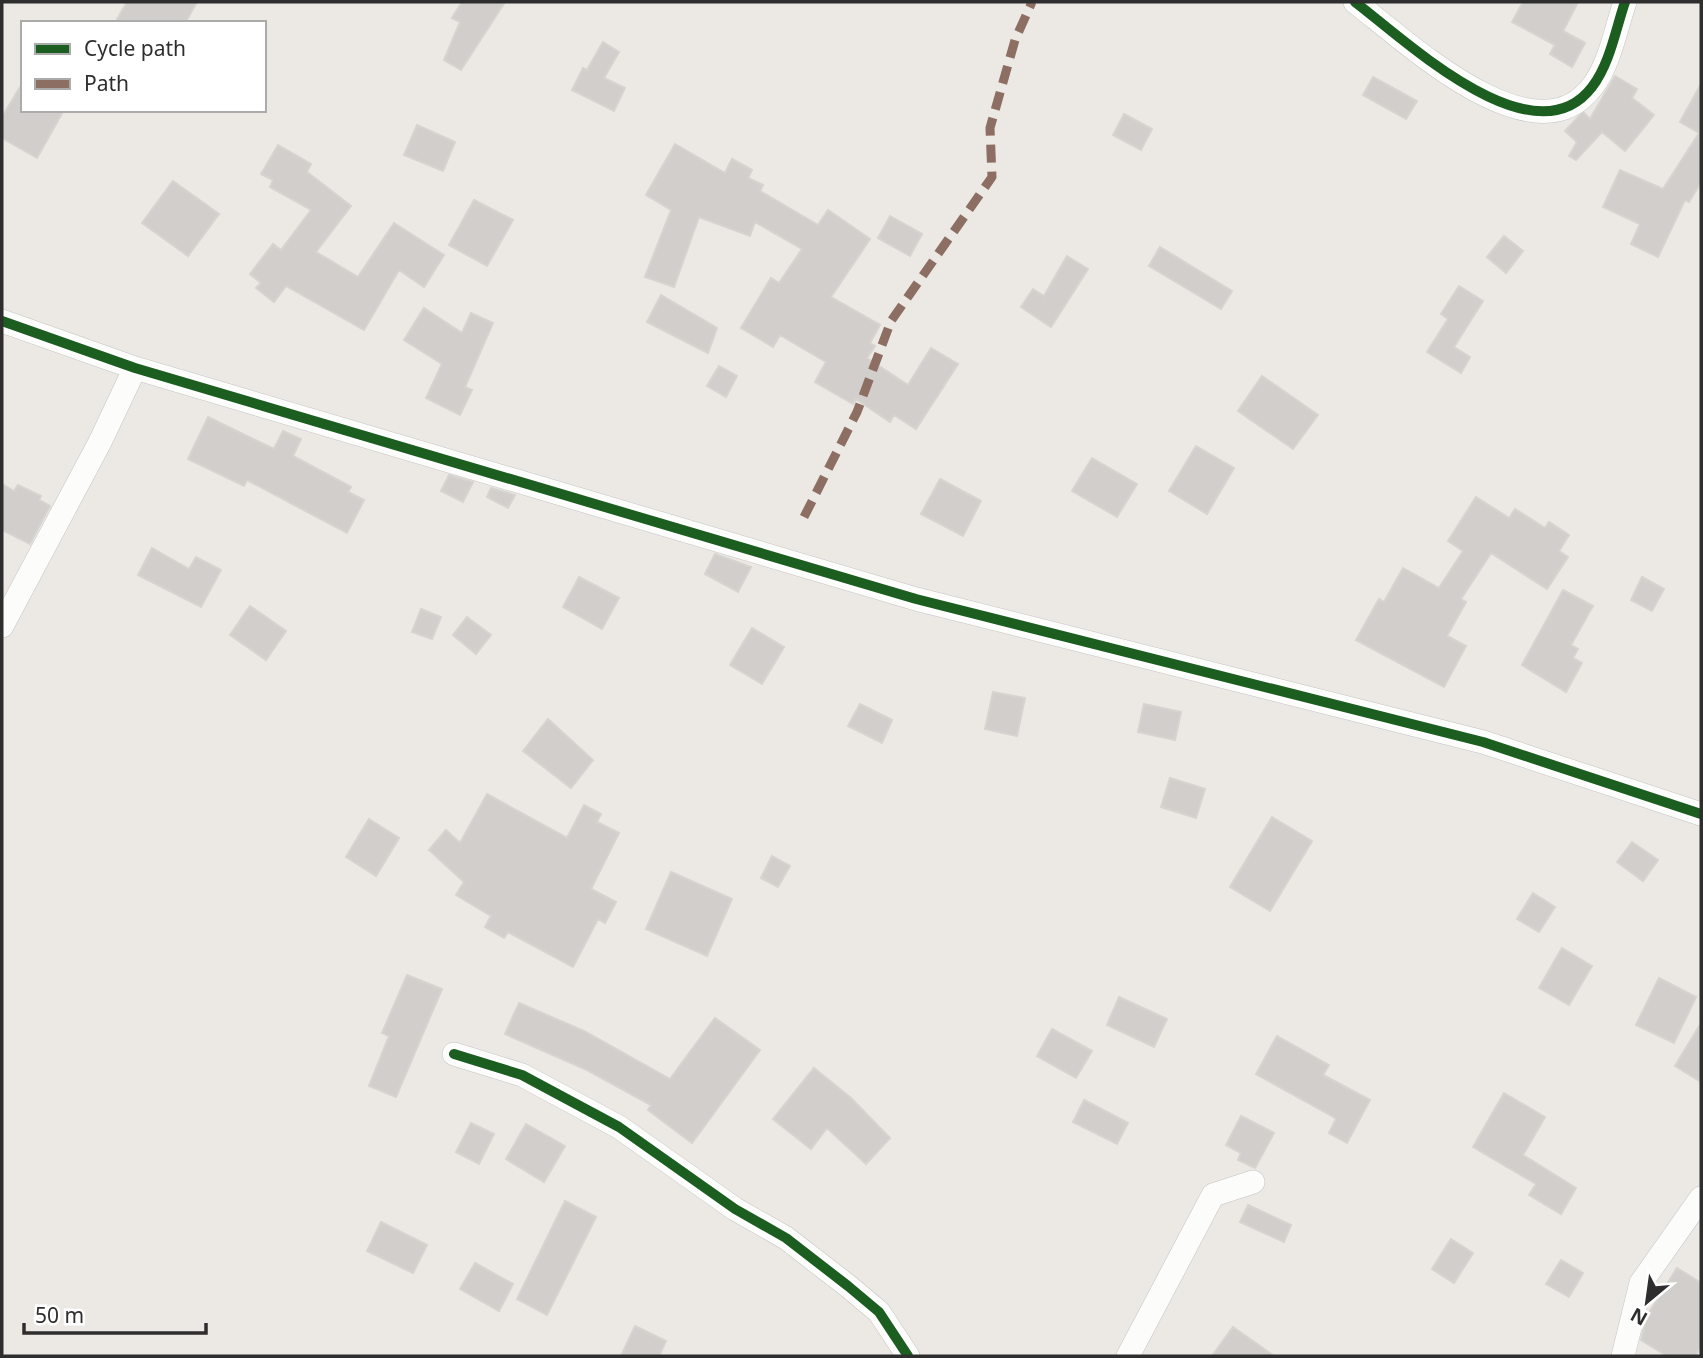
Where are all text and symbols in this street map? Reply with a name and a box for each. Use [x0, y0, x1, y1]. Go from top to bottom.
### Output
legend [21, 21, 266, 112]
text: Cycle path [84, 34, 186, 62]
text: Path [84, 69, 129, 97]
north arrow [1612, 1267, 1682, 1337]
scale bar [24, 1292, 206, 1336]
text: 50 m [35, 1301, 84, 1329]
text: N [1626, 1302, 1652, 1332]

